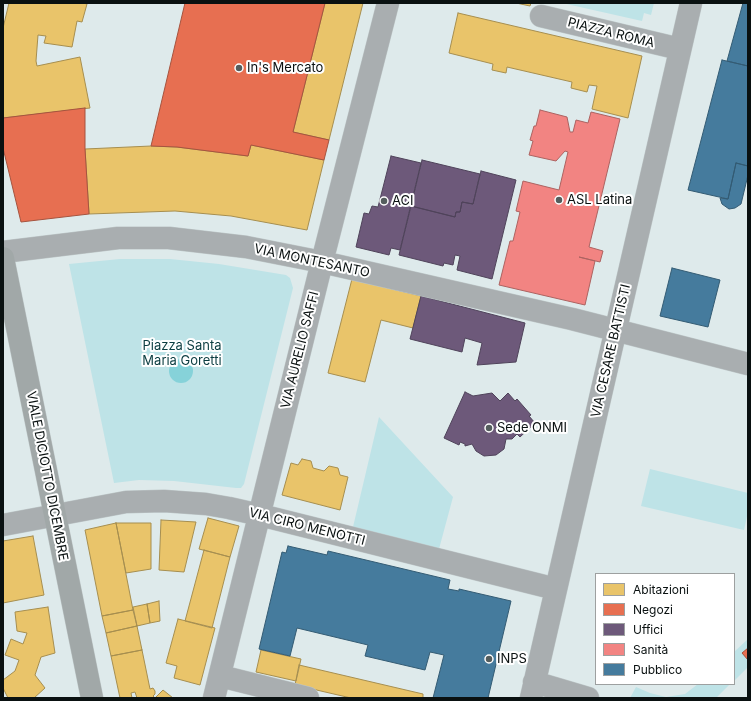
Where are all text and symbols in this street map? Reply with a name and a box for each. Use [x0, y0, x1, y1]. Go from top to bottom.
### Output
street label: PIAZZA ROMA [566, 15, 656, 51]
place label: In's Mercato [247, 60, 323, 76]
marker: In's Mercato [234, 63, 244, 73]
place label: ASL Latina [567, 192, 632, 208]
place label: ACI [392, 193, 414, 209]
marker: ASL Latina [554, 195, 564, 205]
marker: ACI [379, 196, 389, 206]
street label: VIA MONTESANTO [253, 241, 371, 281]
street label: VIA CESARE BATTISTI [588, 283, 634, 419]
street label: VIA AURELIO SAFFI [278, 290, 322, 410]
park label: Piazza Santa Maria Goretti [142, 338, 222, 369]
street label: VIALE DICIOTTO DICEMBRE [23, 390, 71, 562]
place label: Sede ONMI [497, 420, 567, 436]
marker: Sede ONMI [484, 423, 494, 433]
street label: VIA CIRO MENOTTI [247, 505, 367, 549]
legend [595, 573, 735, 685]
text: Abitazioni [633, 582, 689, 597]
text: Negozi [633, 602, 673, 617]
text: Uffici [633, 622, 663, 637]
text: Sanità [633, 642, 668, 657]
place label: INPS [497, 651, 527, 667]
marker: INPS [484, 654, 494, 664]
text: Pubblico [633, 662, 682, 677]

